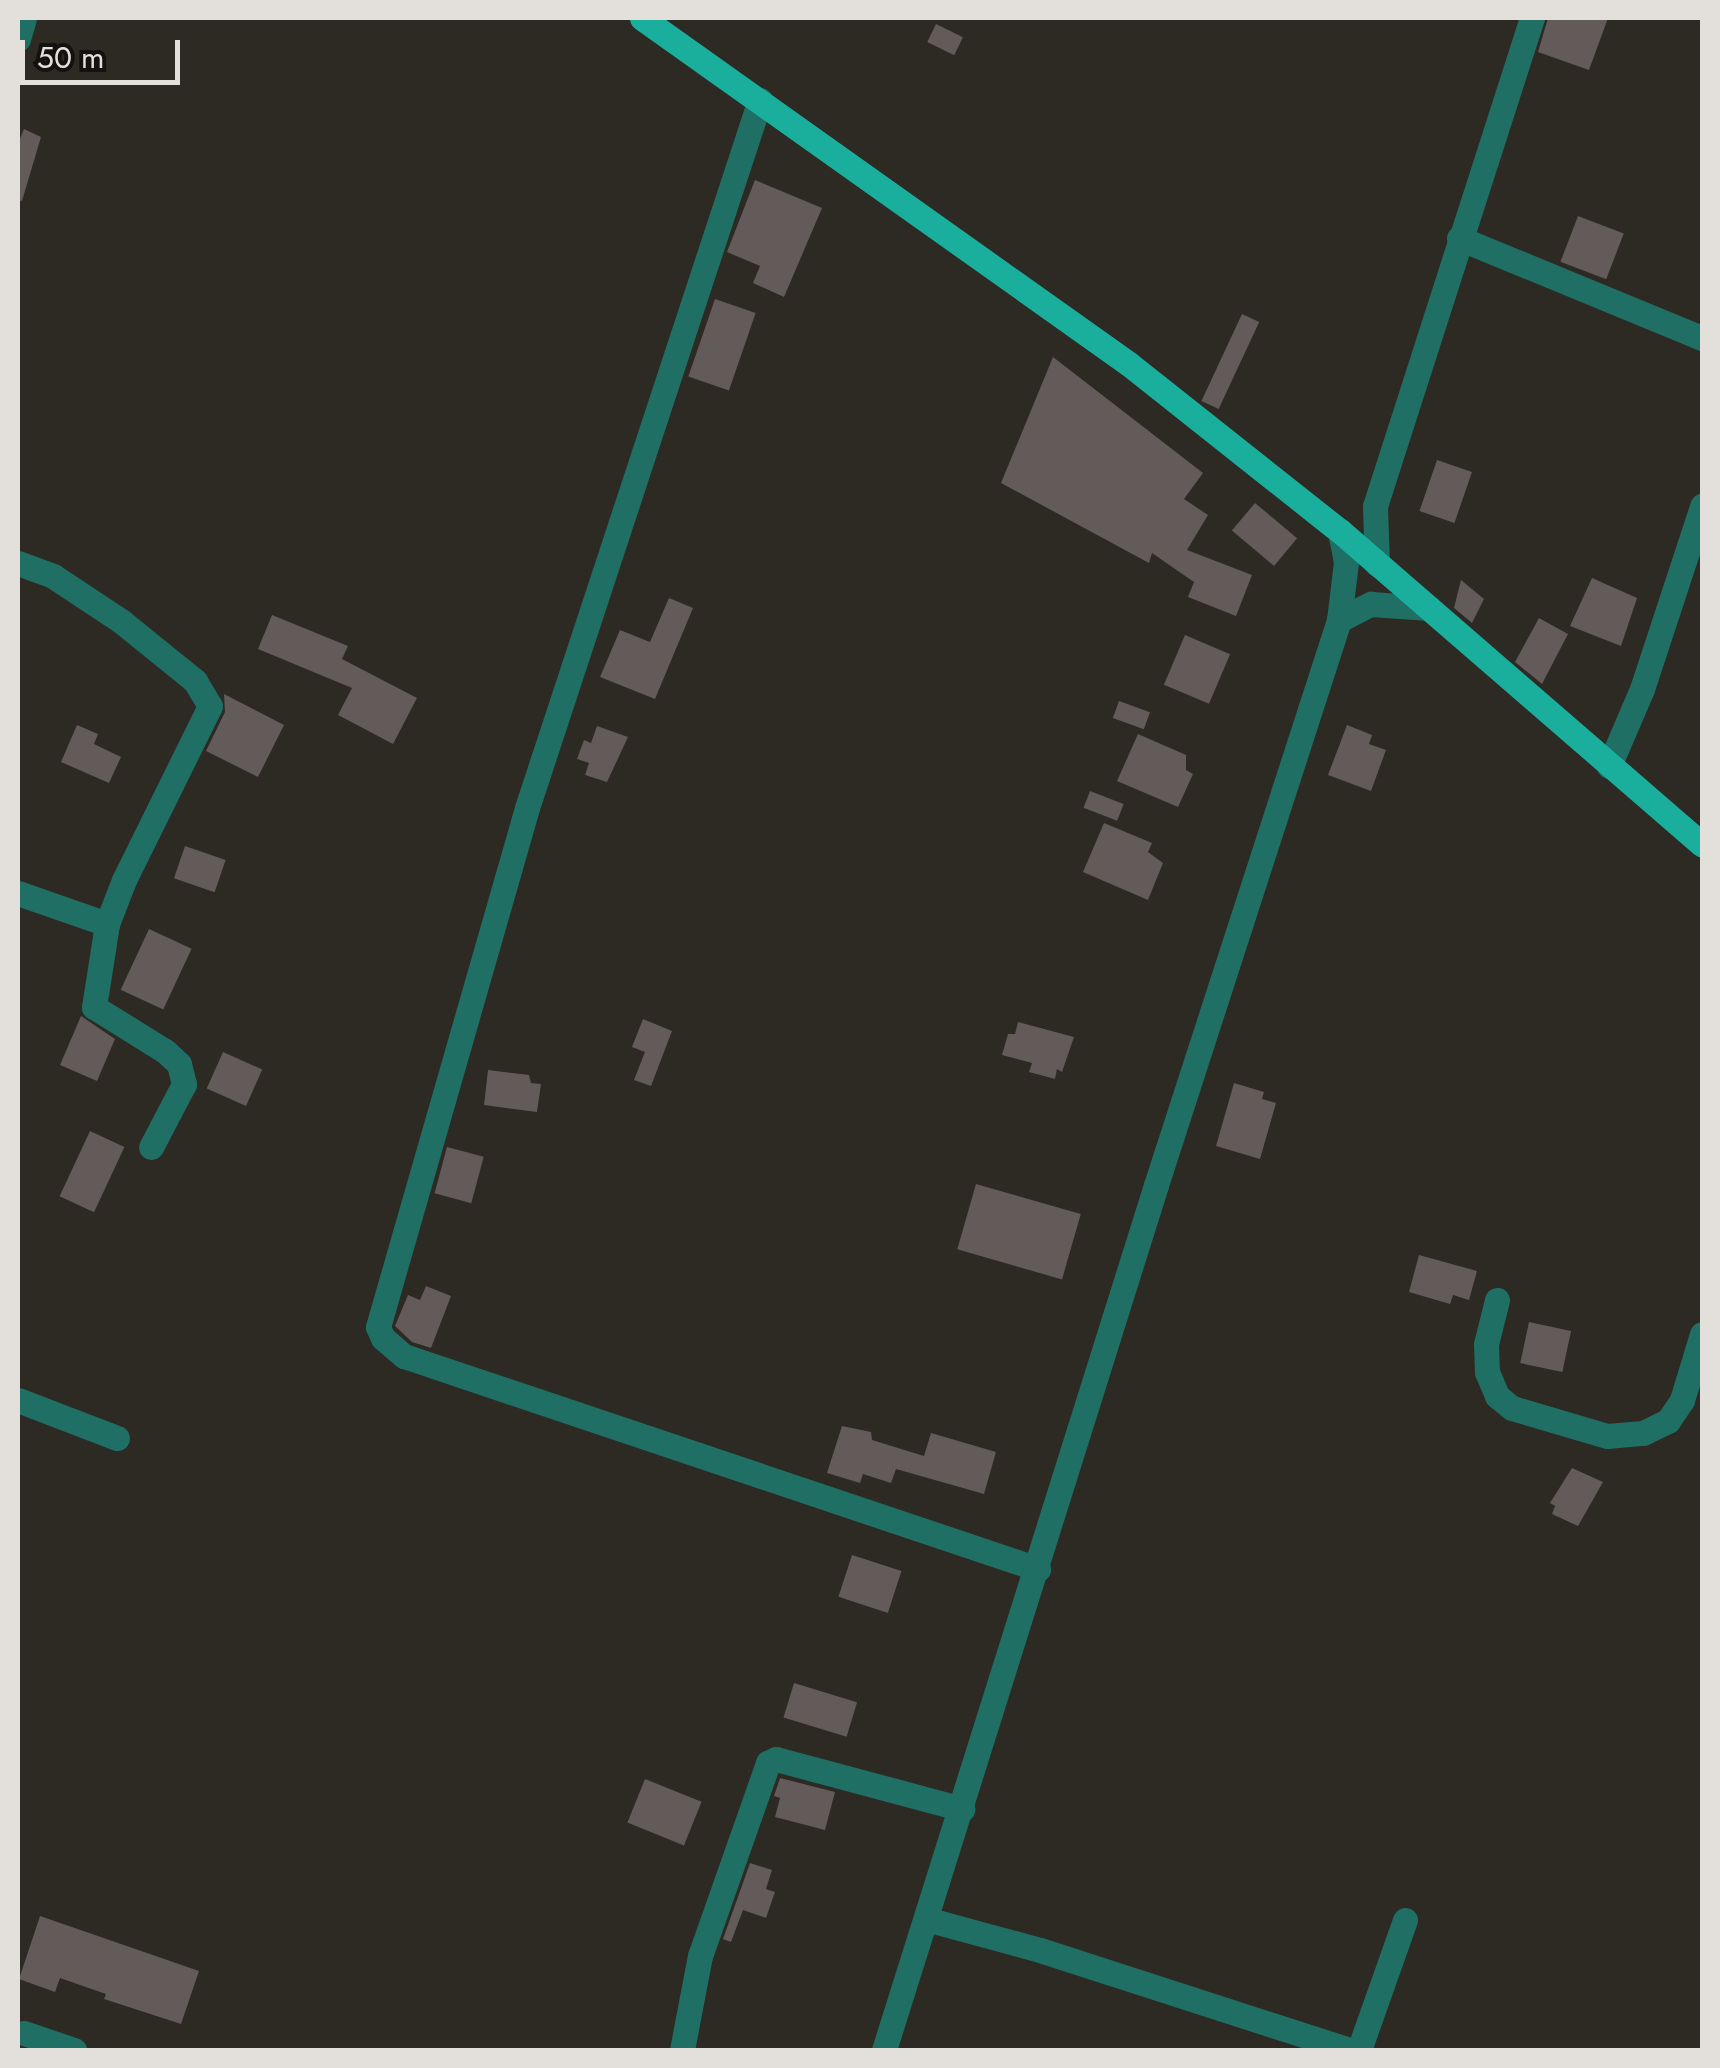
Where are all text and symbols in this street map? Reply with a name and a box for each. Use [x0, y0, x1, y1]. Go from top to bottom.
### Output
scale bar [25, 20, 185, 82]
text: 50 m [37, 36, 104, 79]

